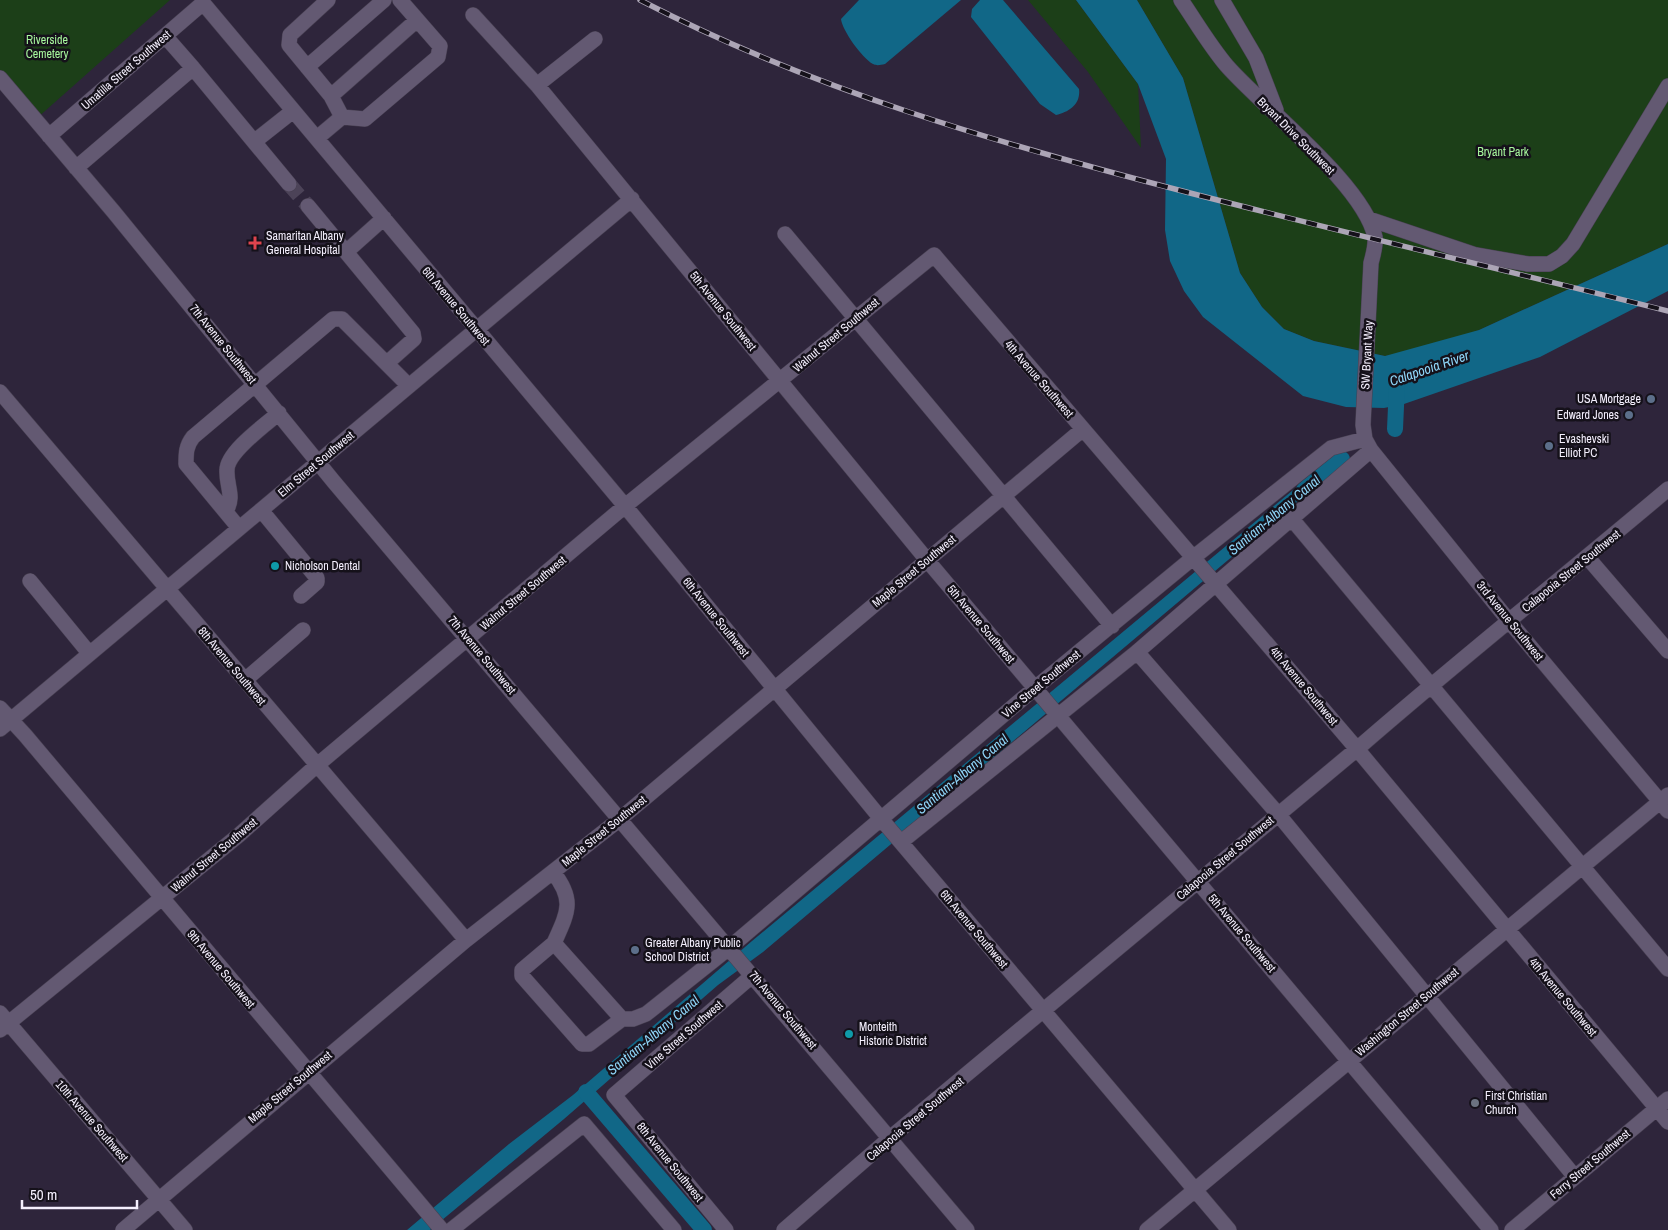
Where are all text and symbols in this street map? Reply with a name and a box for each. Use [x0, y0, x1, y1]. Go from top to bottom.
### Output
street label: Umatilla Street Southwest [78, 26, 174, 113]
park label: Riverside Cemetery [26, 32, 68, 62]
street label: Bryant Drive Southwest [1254, 94, 1338, 178]
park label: Bryant Park [1477, 144, 1529, 160]
place label: Samaritan Albany General Hospital [266, 228, 344, 258]
marker: Samaritan Albany General Hospital [248, 236, 262, 250]
street label: 6th Avenue Southwest [418, 263, 494, 349]
street label: 5th Avenue Southwest [686, 268, 760, 354]
street label: Walnut Street Southwest [790, 294, 883, 376]
street label: 7th Avenue Southwest [186, 301, 260, 387]
street label: SW Bryant Way [1357, 320, 1377, 390]
street label: 4th Avenue Southwest [1001, 337, 1077, 421]
water label: Calapooia River [1387, 346, 1472, 390]
place label: USA Mortgage [1577, 391, 1641, 407]
marker: USA Mortgage [1645, 393, 1657, 405]
place label: Edward Jones [1557, 407, 1619, 423]
marker: Edward Jones [1623, 409, 1635, 421]
street label: Elm Street Southwest [275, 427, 358, 501]
place label: Evashevski Elliot PC [1559, 431, 1609, 461]
marker: Evashevski Elliot PC [1543, 440, 1555, 452]
water label: Santiam-Albany Canal [1224, 471, 1324, 559]
street label: Calapooia Street Southwest [1518, 526, 1624, 616]
street label: Maple Street Southwest [869, 531, 959, 611]
street label: Walnut Street Southwest [477, 552, 570, 634]
place label: Nicholson Dental [285, 558, 360, 574]
marker: Nicholson Dental [269, 560, 281, 572]
street label: 6th Avenue Southwest [679, 574, 753, 660]
street label: 3rd Avenue Southwest [1473, 578, 1547, 664]
street label: 5th Avenue Southwest [943, 581, 1019, 667]
street label: 7th Avenue Southwest [444, 612, 520, 698]
street label: 8th Avenue Southwest [194, 623, 270, 709]
street label: 4th Avenue Southwest [1266, 643, 1342, 729]
street label: Vine Street Southwest [998, 646, 1084, 722]
water label: Santiam-Albany Canal [912, 730, 1012, 818]
street label: Maple Street Southwest [558, 792, 650, 870]
street label: Calapooia Street Southwest [1173, 812, 1277, 904]
street label: Walnut Street Southwest [168, 814, 261, 896]
street label: 6th Avenue Southwest [936, 886, 1012, 972]
street label: 5th Avenue Southwest [1204, 890, 1280, 976]
street label: 9th Avenue Southwest [183, 926, 259, 1012]
place label: Greater Albany Public School District [645, 935, 741, 965]
marker: Greater Albany Public School District [629, 944, 641, 956]
street label: 4th Avenue Southwest [1525, 954, 1601, 1040]
street label: Washington Street Southwest [1352, 964, 1462, 1060]
street label: 7th Avenue Southwest [745, 967, 821, 1053]
water label: Santiam-Albany Canal [603, 991, 703, 1079]
street label: Vine Street Southwest [642, 997, 726, 1073]
place label: Monteith Historic District [859, 1019, 927, 1049]
marker: Monteith Historic District [843, 1028, 855, 1040]
street label: Maple Street Southwest [245, 1047, 335, 1127]
street label: Calapooia Street Southwest [863, 1073, 967, 1165]
street label: 10th Avenue Southwest [52, 1077, 132, 1165]
place label: First Christian Church [1485, 1088, 1547, 1118]
marker: First Christian Church [1469, 1097, 1481, 1109]
street label: 8th Avenue Southwest [633, 1119, 707, 1205]
street label: Ferry Street Southwest [1546, 1126, 1634, 1202]
scale bar [22, 1178, 138, 1210]
text: 50 m [30, 1184, 57, 1205]

